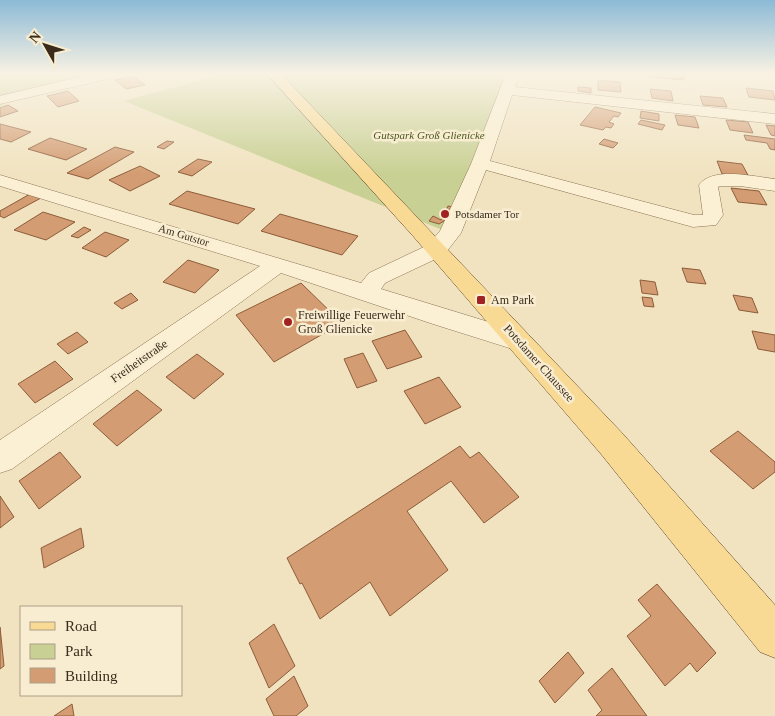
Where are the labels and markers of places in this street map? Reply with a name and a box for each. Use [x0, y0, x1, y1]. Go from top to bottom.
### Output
marker: Potsdamer Tor [439, 208, 451, 220]
place label: Potsdamer Tor [455, 208, 519, 220]
place label: Am Park [491, 293, 534, 307]
marker: Am Park [475, 294, 487, 306]
place label: Freiwillige Feuerwehr Groß Glienicke [298, 308, 405, 336]
marker: Freiwillige Feuerwehr Groß Glienicke [282, 316, 294, 328]

